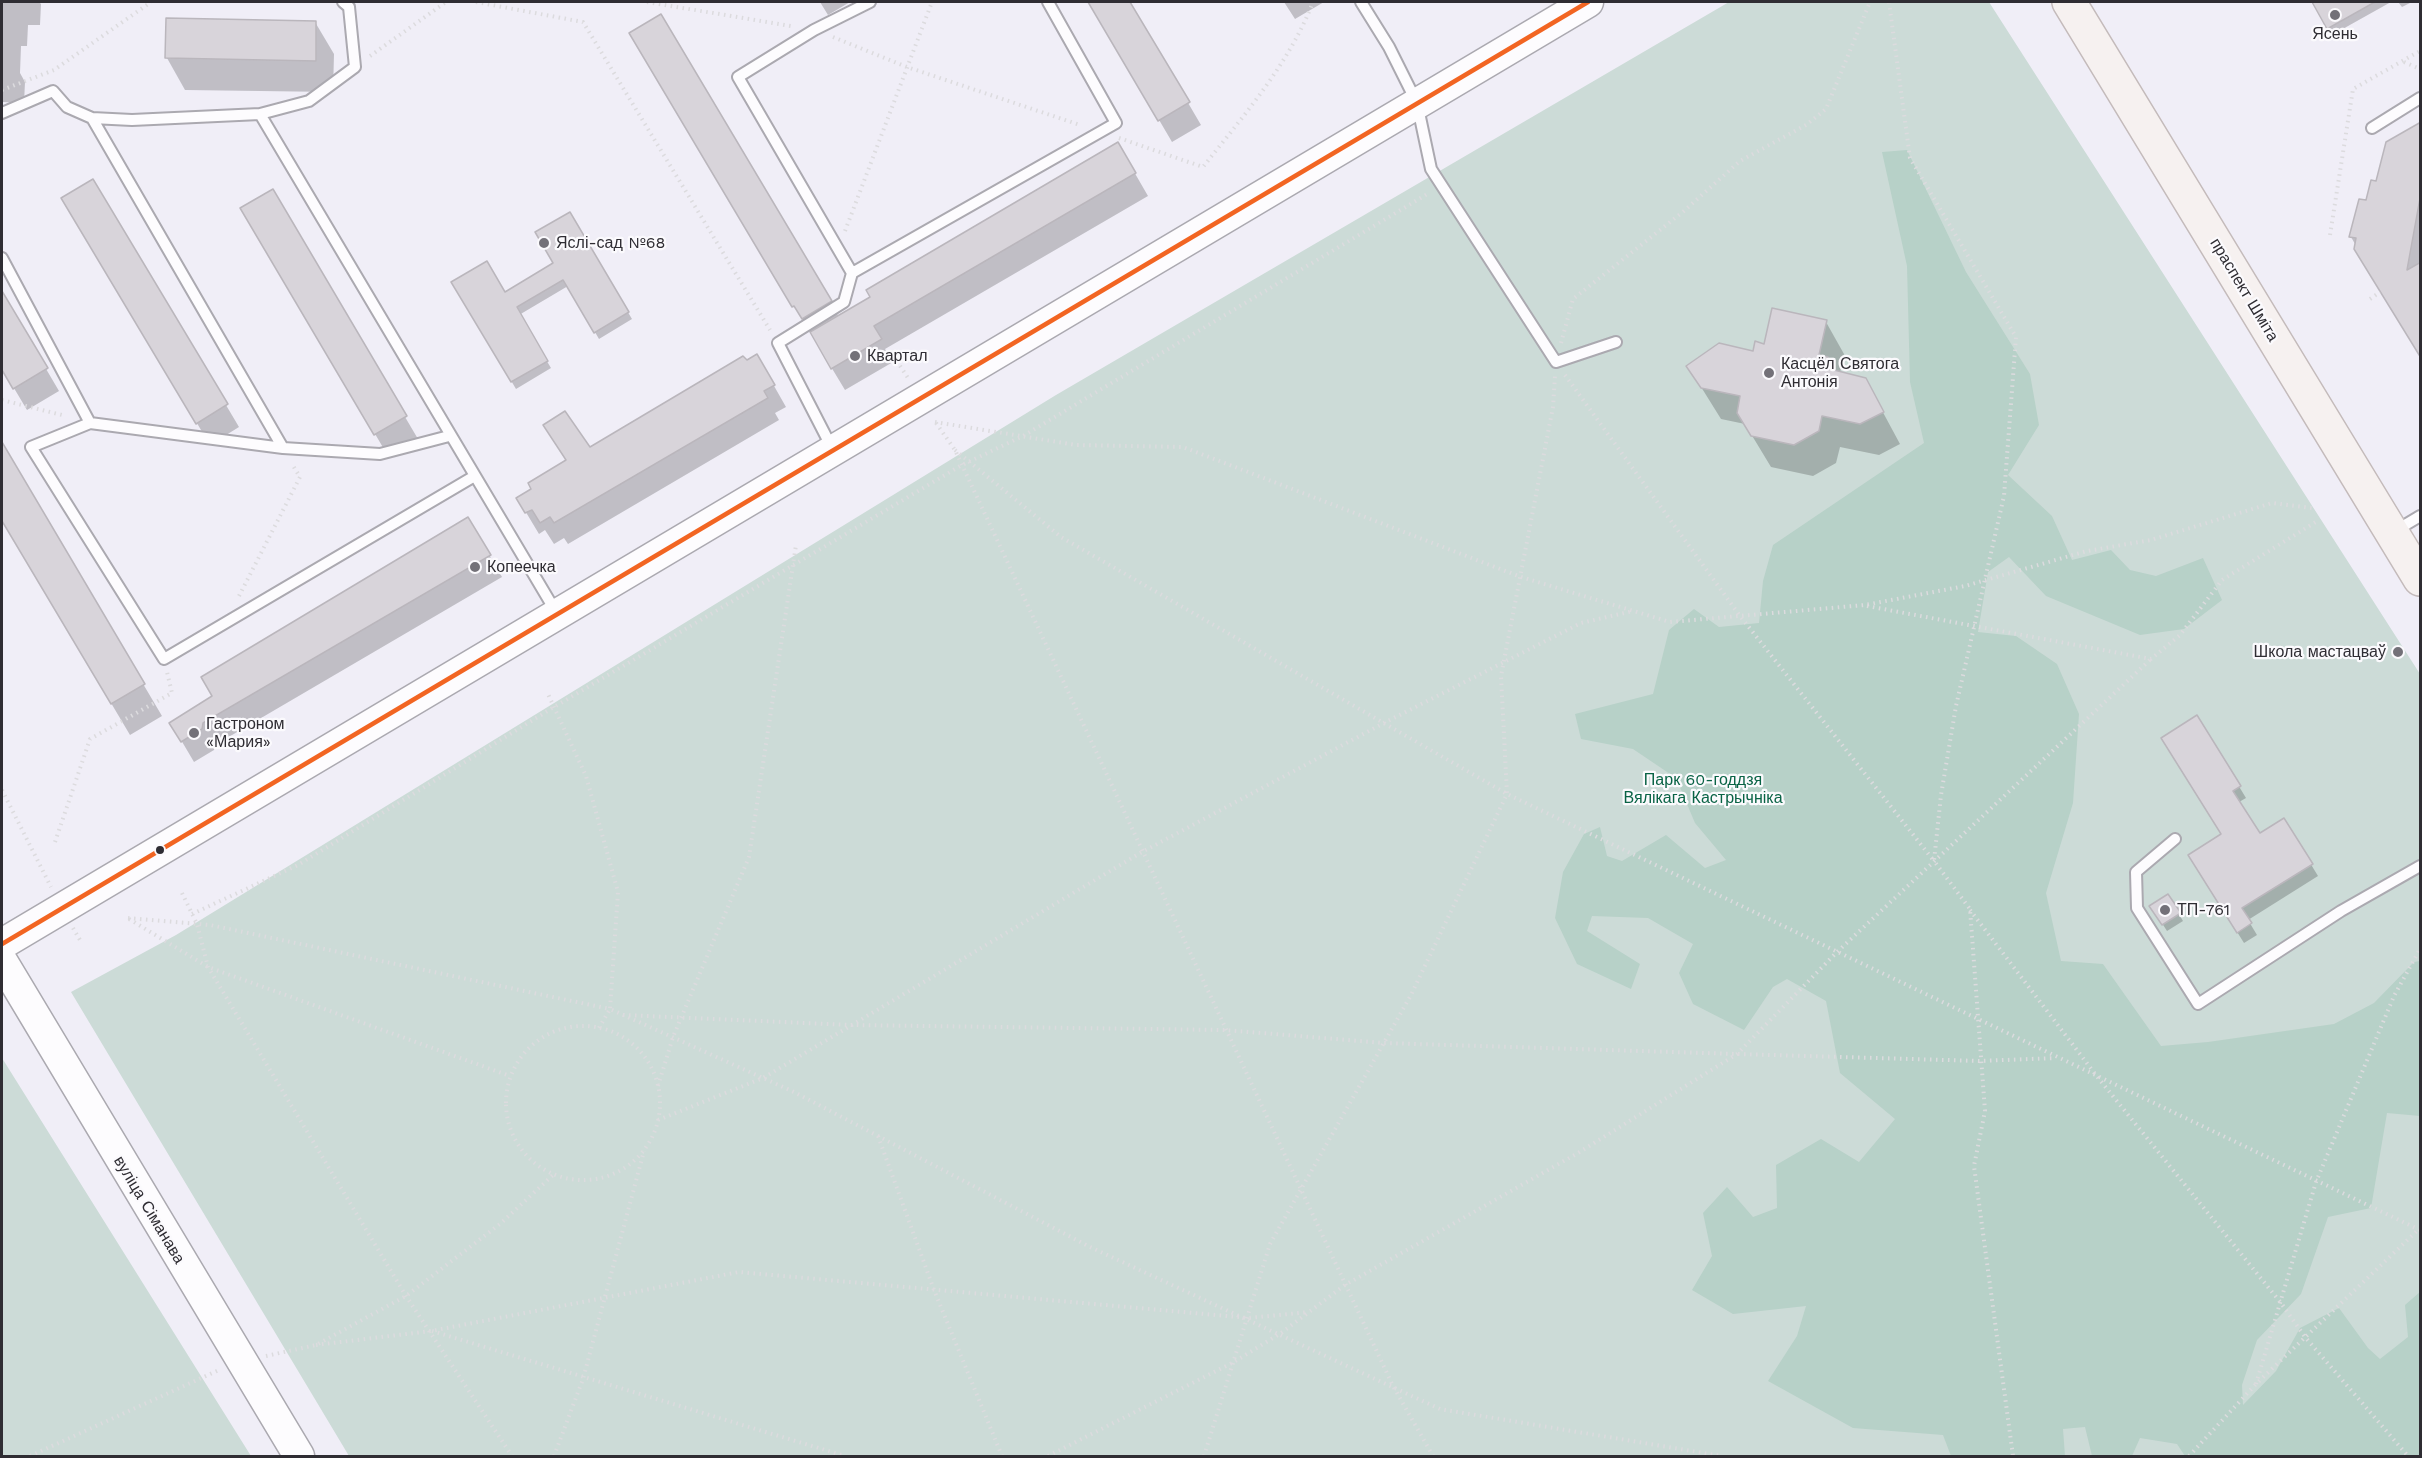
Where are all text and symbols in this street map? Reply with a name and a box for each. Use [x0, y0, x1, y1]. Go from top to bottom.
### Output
marker: Ясень [2328, 8, 2342, 22]
place label: Ясень [2312, 24, 2358, 44]
place label: Яслі-сад №68 [556, 233, 665, 253]
street label: праспект Шміта [2206, 235, 2282, 345]
marker: Яслі-сад №68 [537, 236, 551, 250]
place label: Квартал [867, 346, 927, 366]
marker: Квартал [848, 349, 862, 363]
place label: Касцёл Святога Антонія [1781, 354, 1899, 392]
marker: Касцёл Святога Антонія [1762, 366, 1776, 380]
place label: Копеечка [487, 557, 556, 577]
marker: Копеечка [468, 560, 482, 574]
place label: Школа мастацваў [2254, 642, 2386, 662]
marker: Школа мастацваў [2391, 645, 2405, 659]
place label: Гастроном «Мария» [206, 714, 285, 752]
marker: Гастроном «Мария» [187, 726, 201, 740]
park label: Парк 60-годдзя Вялікага Кастрычніка [1623, 770, 1783, 808]
unlabelled marker [154, 844, 166, 856]
place label: ТП-761 [2177, 900, 2230, 920]
marker: ТП-761 [2158, 903, 2172, 917]
street label: вуліца Сіманава [109, 1153, 189, 1267]

